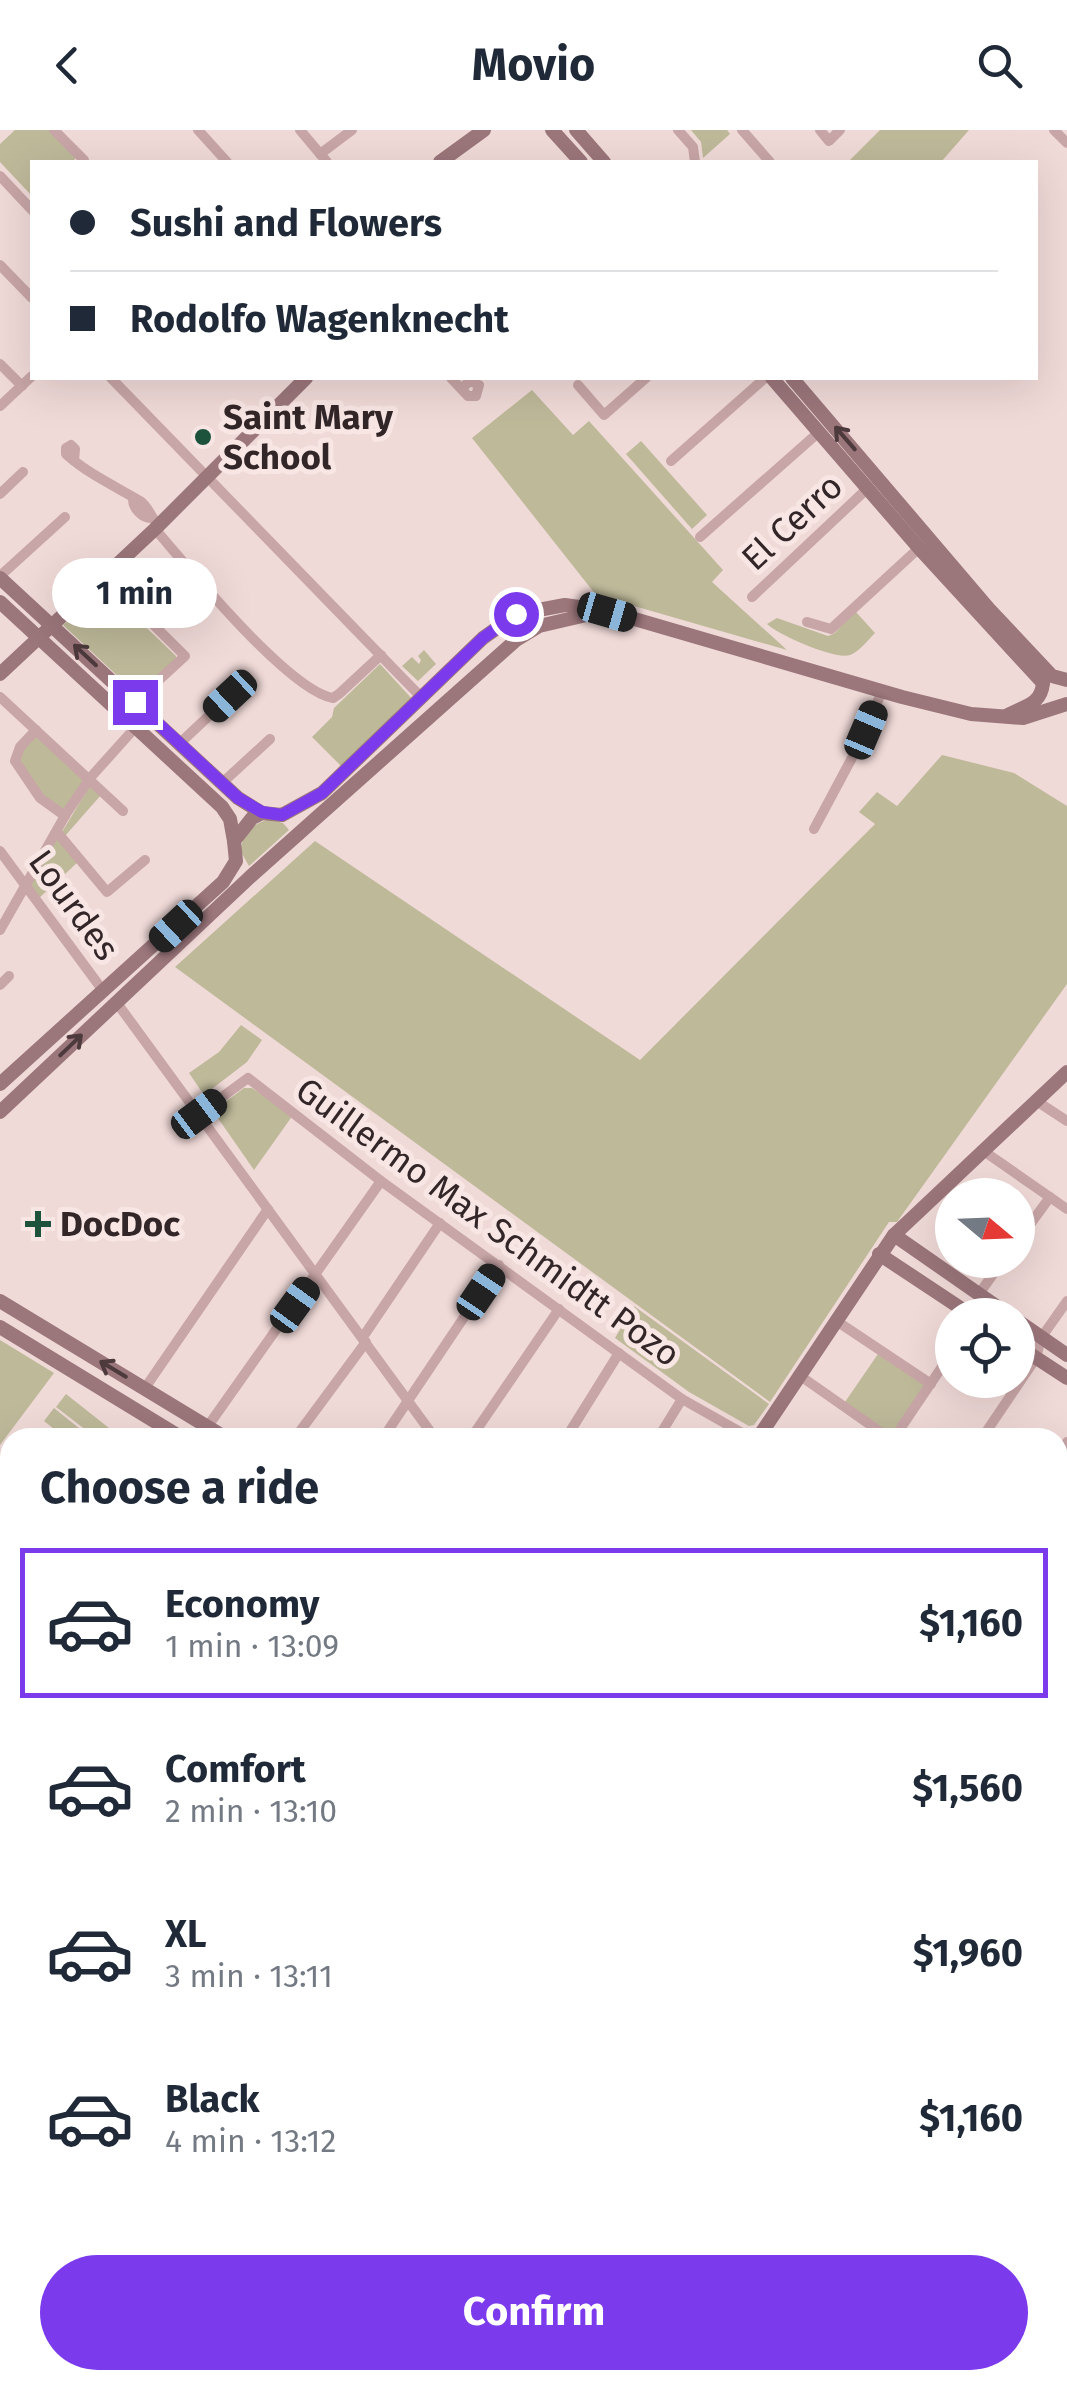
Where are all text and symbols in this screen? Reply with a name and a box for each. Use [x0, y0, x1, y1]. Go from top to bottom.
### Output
icon: back [40, 38, 95, 93]
text: Movio [472, 38, 595, 92]
icon: search [972, 38, 1027, 93]
text: Sushi and Flowers [130, 200, 442, 246]
text: Rodolfo Wagenknecht [130, 296, 509, 342]
place label: Saint Mary School [223, 396, 394, 478]
marker: Saint Mary School [192, 426, 214, 448]
one-way arrow [834, 426, 857, 451]
street label: El Cerro [733, 465, 851, 579]
callout: 1 min [52, 557, 218, 627]
text: 1 min [96, 574, 173, 612]
car [574, 589, 640, 635]
route start [494, 592, 539, 637]
one-way arrow [73, 644, 98, 667]
car [198, 665, 262, 727]
route end [113, 680, 158, 725]
car [840, 697, 892, 763]
street label: Lourdes [20, 842, 128, 968]
car [144, 895, 208, 957]
one-way arrow [58, 1034, 83, 1057]
street label: Guillermo Max Schmidtt Pozo [288, 1069, 688, 1375]
car [166, 1084, 232, 1144]
north arrow [935, 1178, 1035, 1278]
map controls [935, 1178, 1035, 1398]
place label: DocDoc [60, 1203, 180, 1245]
marker: DocDoc [25, 1211, 51, 1237]
car [452, 1259, 510, 1325]
car [265, 1272, 325, 1338]
button: locate [935, 1298, 1035, 1398]
one-way arrow [99, 1359, 128, 1379]
text: Choose a ride [40, 1461, 319, 1515]
icon: car [45, 1578, 135, 1668]
text: Economy [165, 1581, 320, 1627]
text: $1,160 [919, 1600, 1023, 1646]
text: 1 min · 13:09 [165, 1627, 339, 1665]
icon: car [45, 1743, 135, 1833]
text: Comfort [165, 1746, 306, 1792]
text: $1,560 [912, 1765, 1023, 1811]
text: 2 min · 13:10 [165, 1792, 337, 1830]
icon: car [45, 1908, 135, 1998]
text: XL [165, 1911, 207, 1957]
text: $1,960 [913, 1930, 1023, 1976]
text: 3 min · 13:11 [165, 1957, 333, 1995]
icon: car [45, 2073, 135, 2163]
text: Black [165, 2076, 260, 2122]
text: $1,160 [919, 2095, 1023, 2141]
text: 4 min · 13:12 [165, 2122, 336, 2160]
button: Confirm [40, 2255, 1028, 2370]

